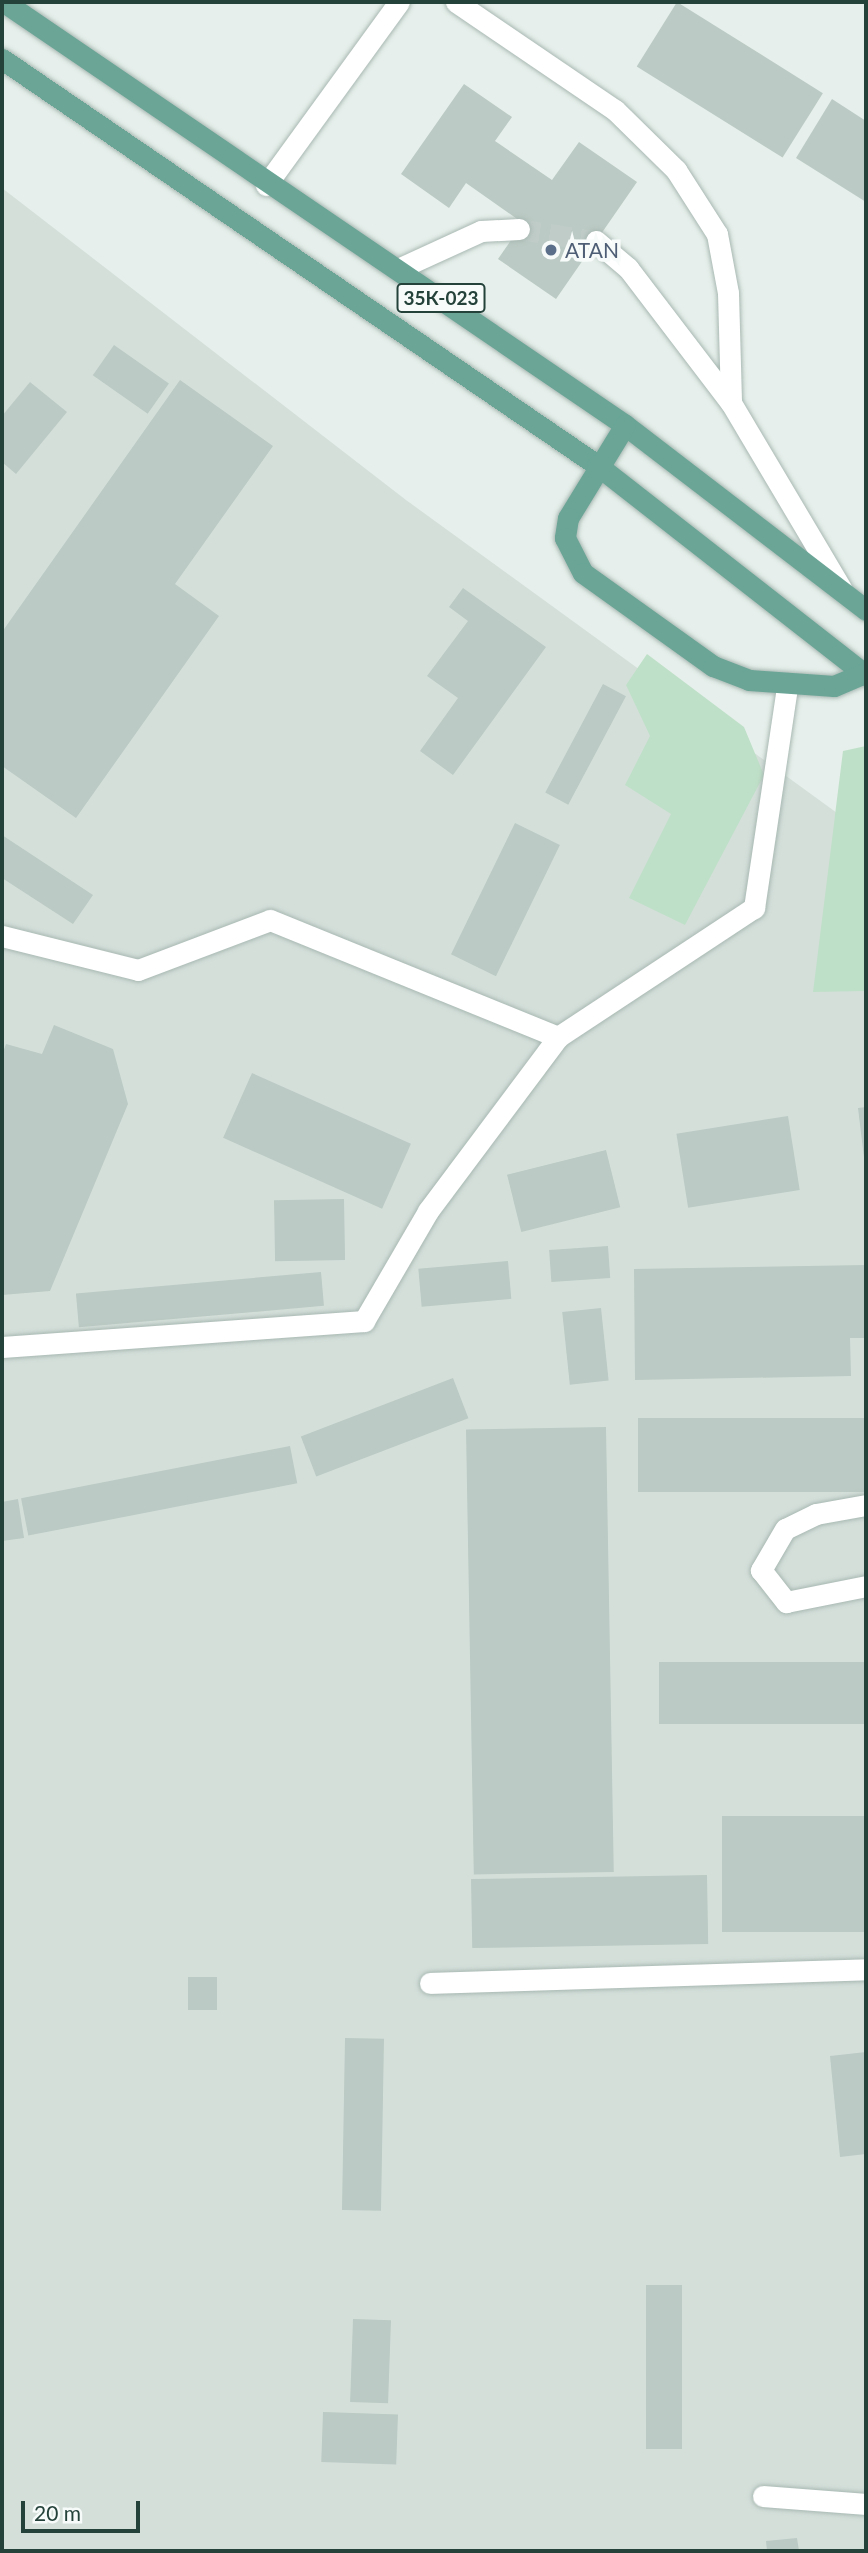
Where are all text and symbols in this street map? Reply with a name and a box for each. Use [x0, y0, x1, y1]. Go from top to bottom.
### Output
place label: ATAN [565, 237, 619, 263]
marker: ATAN [543, 242, 559, 258]
road number: 35К-023 [396, 282, 486, 314]
scale bar [24, 2486, 144, 2530]
text: 20 m [34, 2500, 81, 2525]

